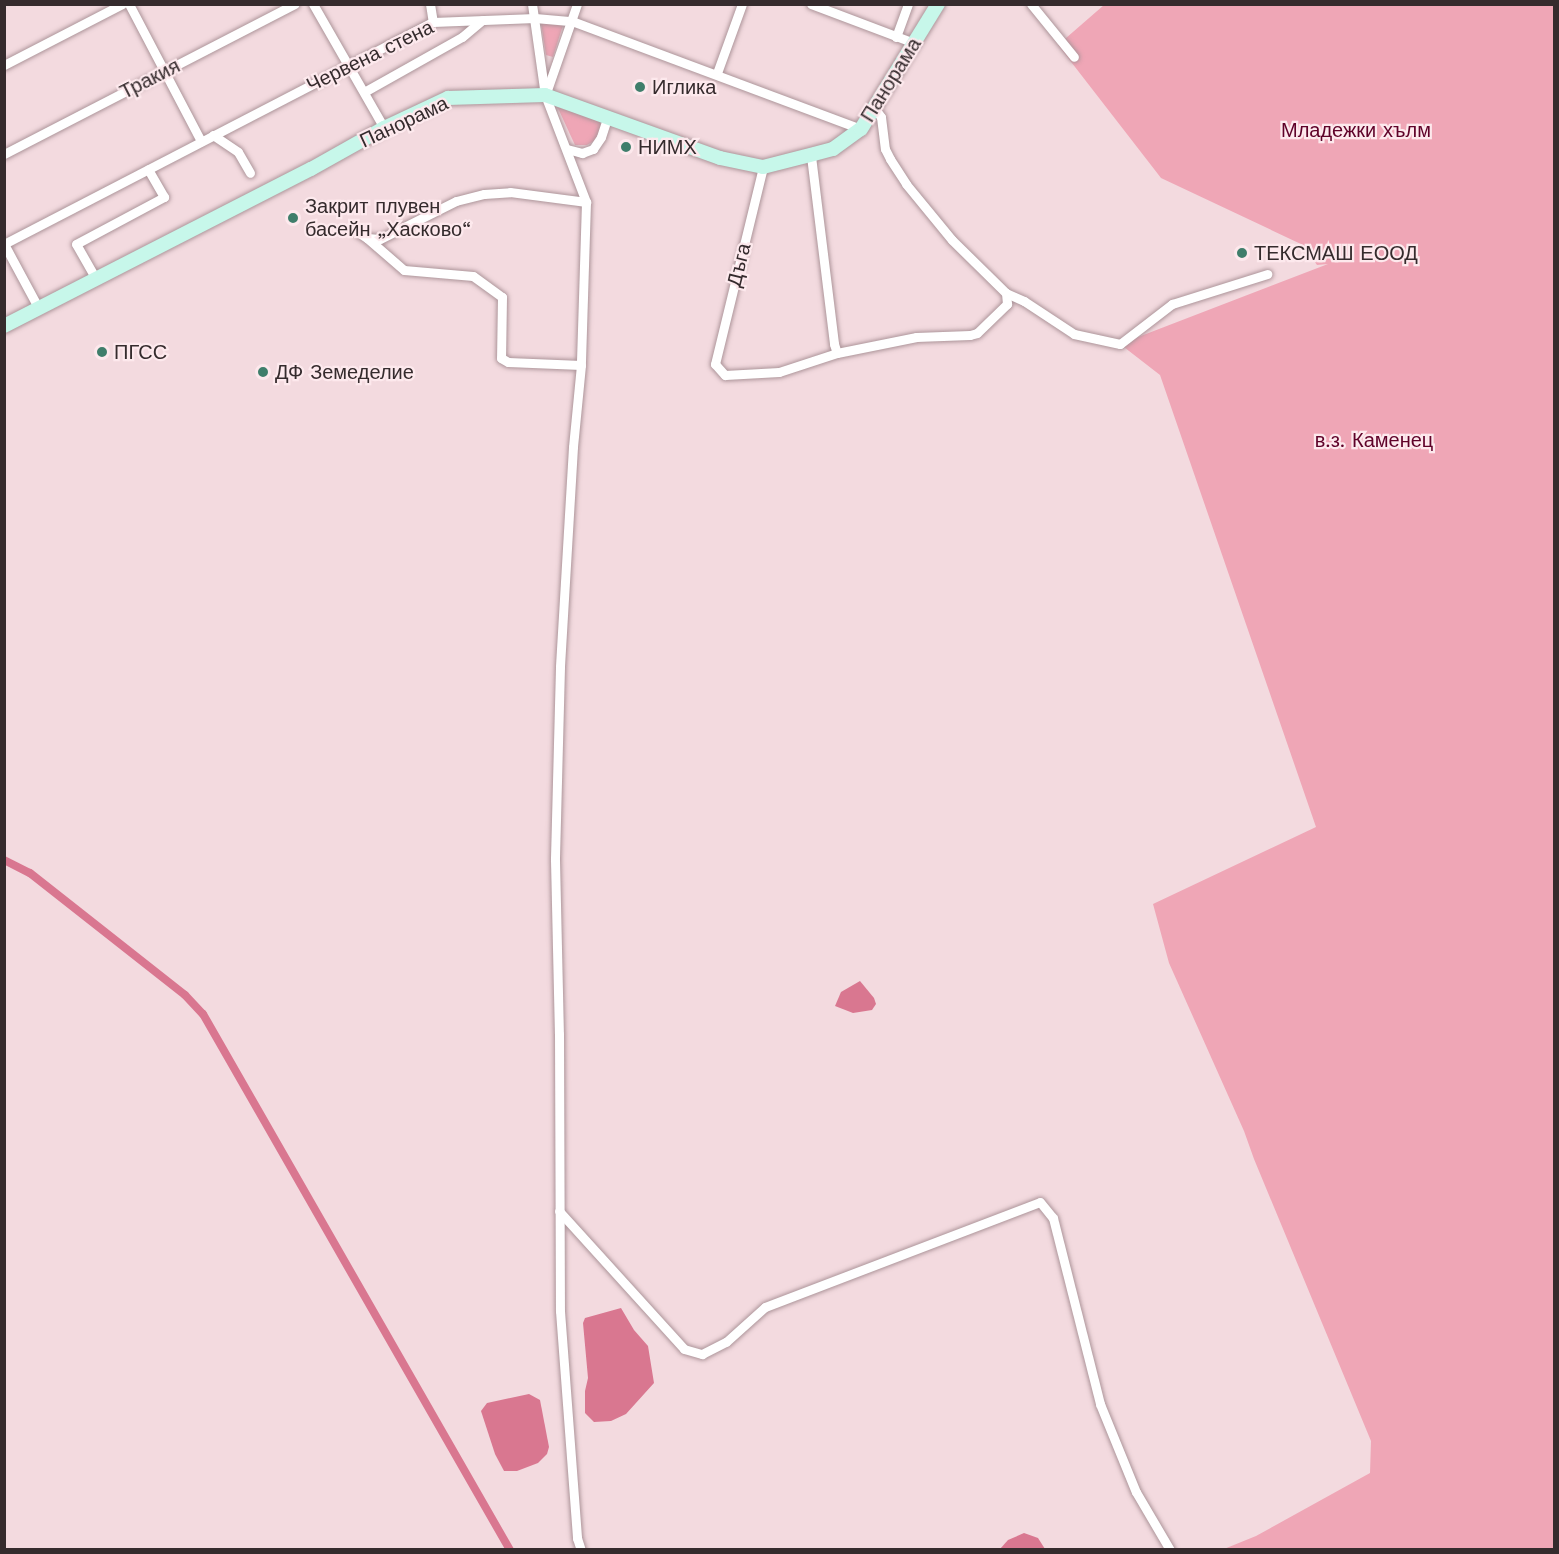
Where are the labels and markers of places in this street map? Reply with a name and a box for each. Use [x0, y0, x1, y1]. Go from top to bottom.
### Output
place label: Иглика [652, 75, 716, 99]
marker: Иглика [633, 80, 647, 94]
place label: НИМХ [638, 135, 697, 159]
marker: НИМХ [619, 140, 633, 154]
place label: Закрит плувен басейн „Хасково“ [305, 195, 471, 242]
marker: Закрит плувен басейн „Хасково“ [286, 211, 300, 225]
place label: ТЕКСМАШ ЕООД [1254, 241, 1418, 265]
marker: ТЕКСМАШ ЕООД [1235, 246, 1249, 260]
place label: ПГСС [114, 340, 167, 364]
marker: ПГСС [95, 345, 109, 359]
place label: ДФ Земеделие [275, 360, 414, 384]
marker: ДФ Земеделие [256, 365, 270, 379]

